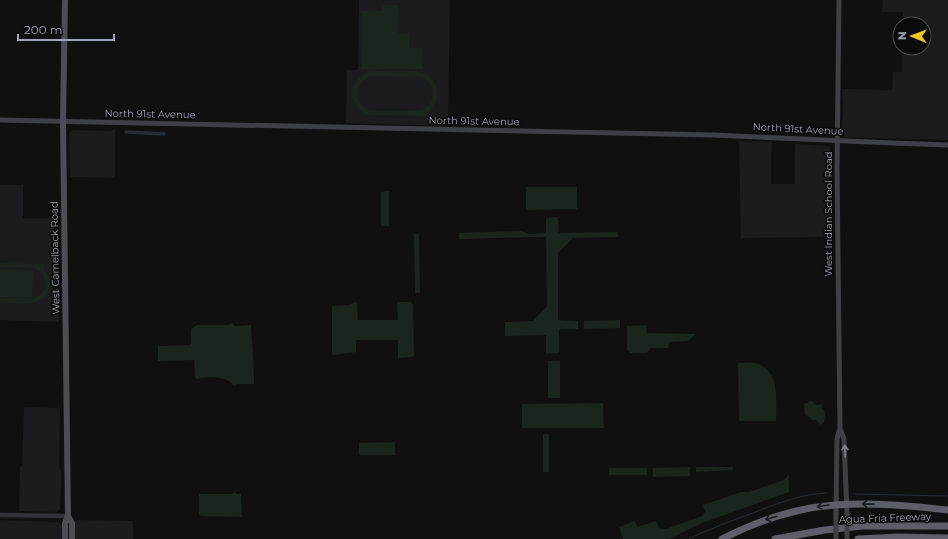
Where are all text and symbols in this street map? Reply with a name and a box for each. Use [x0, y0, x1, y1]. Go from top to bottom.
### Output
scale bar [18, 16, 114, 42]
north arrow [892, 16, 932, 56]
text: 200 m [24, 22, 63, 37]
text: N [895, 31, 909, 40]
street label: North 91st Avenue [104, 107, 196, 121]
street label: North 91st Avenue [428, 114, 520, 128]
street label: North 91st Avenue [752, 120, 844, 138]
street label: West Indian School Road [822, 151, 835, 277]
street label: West Camelback Road [48, 201, 62, 315]
one-way arrow [841, 445, 849, 458]
one-way arrow [862, 500, 875, 508]
one-way arrow [816, 502, 829, 510]
street label: Agua Fria Freeway [839, 510, 932, 526]
one-way arrow [765, 515, 778, 522]

